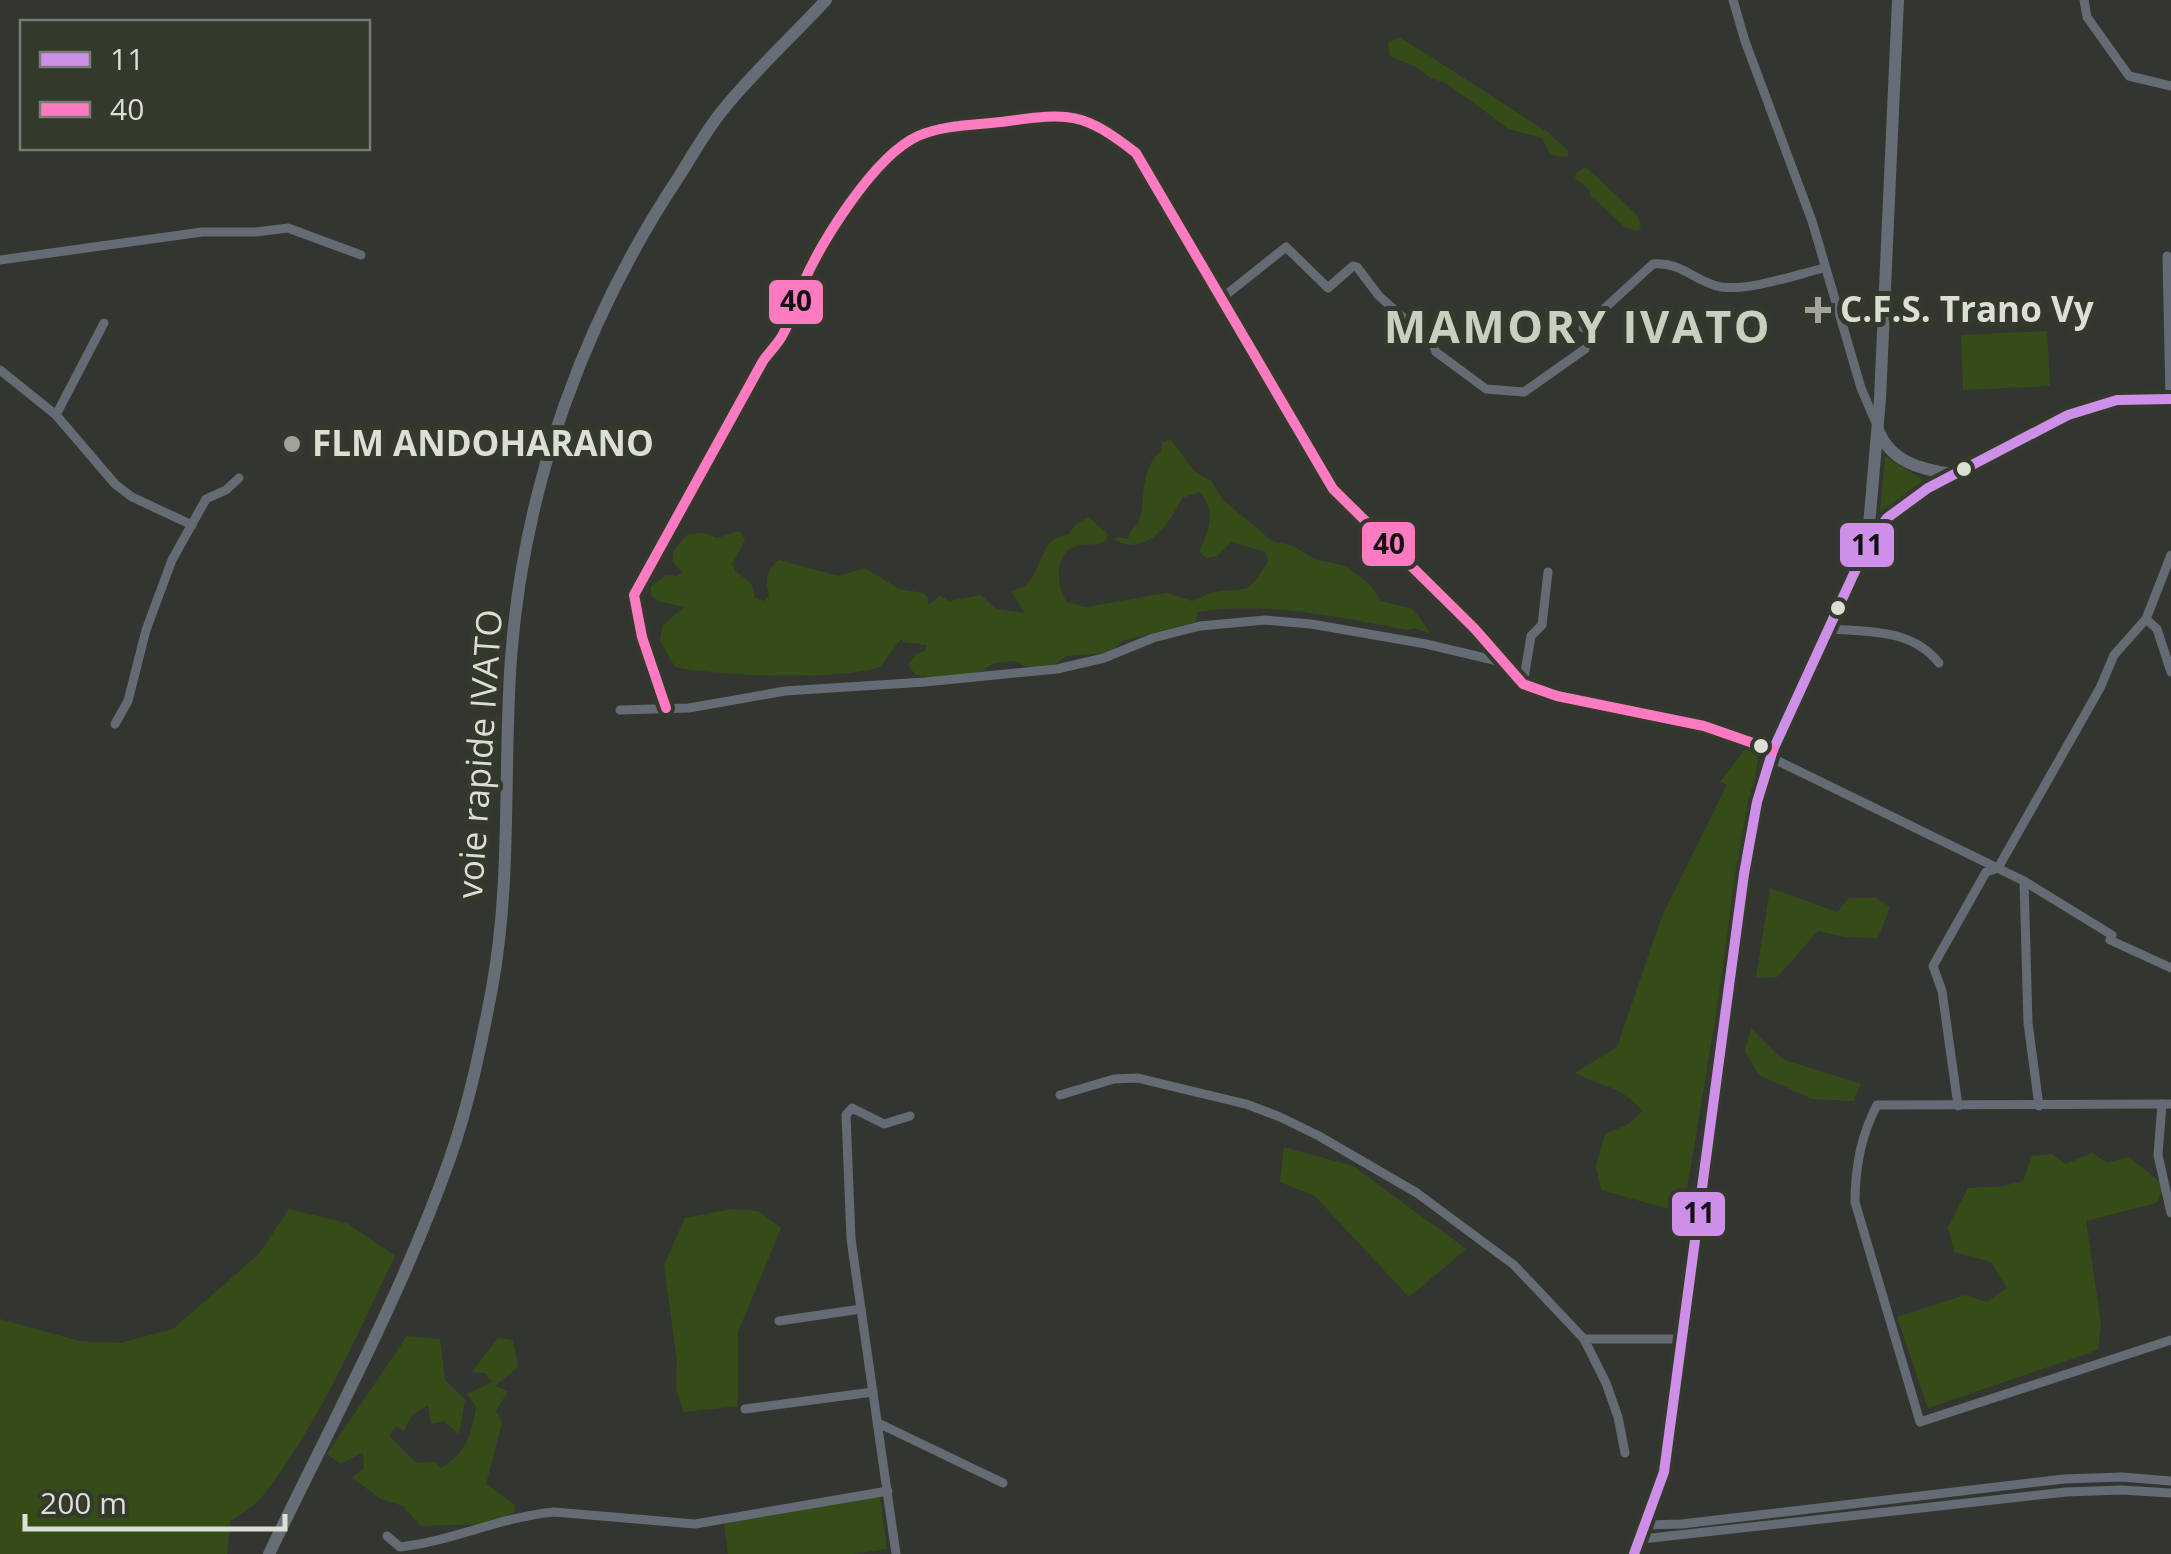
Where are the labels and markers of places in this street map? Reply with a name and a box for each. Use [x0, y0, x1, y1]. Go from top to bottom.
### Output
place label: C.F.S. Trano Vy [1840, 285, 2094, 332]
marker: C.F.S. Trano Vy [1805, 297, 1831, 323]
place label: FLM ANDOHARANO [312, 419, 654, 466]
marker: FLM ANDOHARANO [281, 433, 303, 455]
unlabelled marker [1954, 459, 1974, 479]
unlabelled marker [1828, 598, 1848, 618]
unlabelled marker [1751, 736, 1771, 756]

